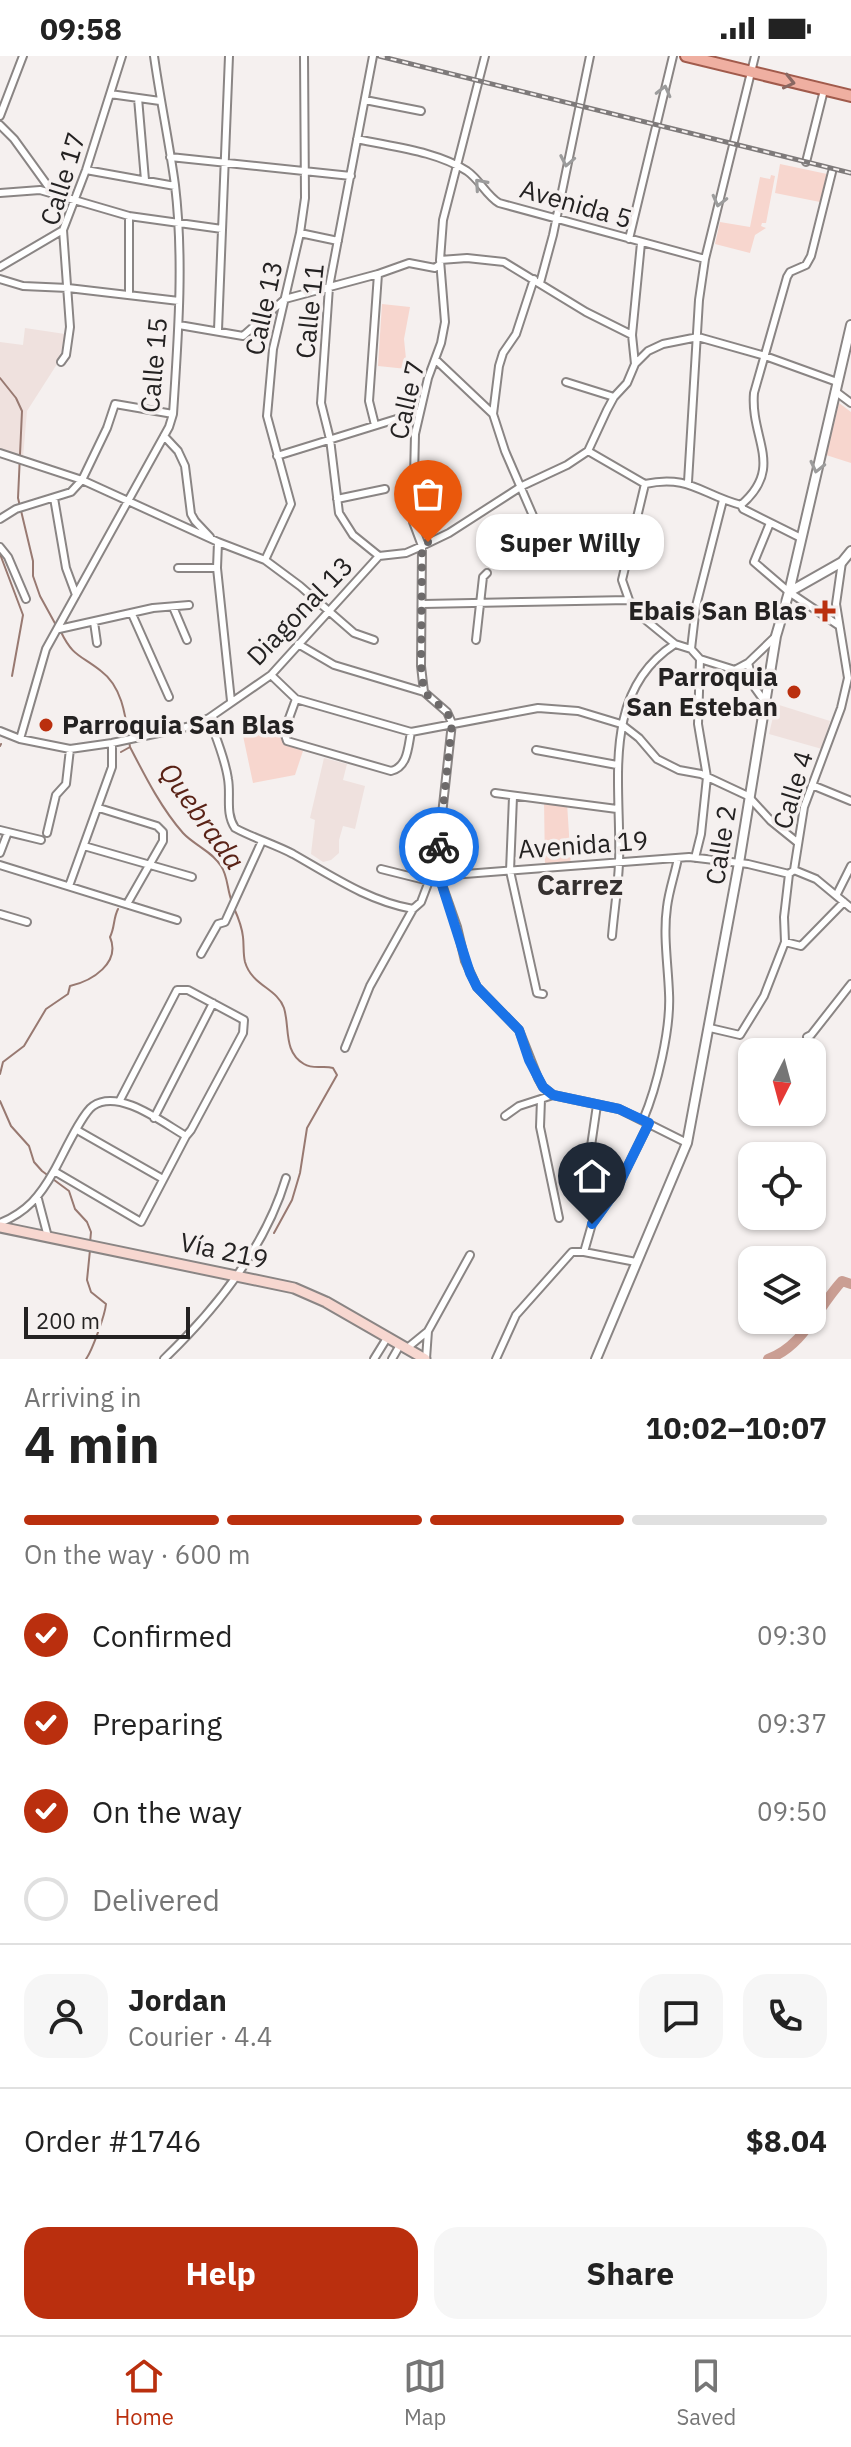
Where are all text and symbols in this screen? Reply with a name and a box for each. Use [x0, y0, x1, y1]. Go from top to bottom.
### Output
text: 09:58 [40, 9, 122, 48]
one-way arrow [781, 72, 795, 89]
one-way arrow [655, 85, 672, 98]
street label: Calle 17 [32, 128, 92, 229]
one-way arrow [560, 155, 577, 168]
street label: Avenida 5 [516, 171, 636, 235]
one-way arrow [475, 178, 490, 193]
one-way arrow [711, 194, 728, 208]
street label: Calle 13 [236, 257, 290, 358]
street label: Calle 11 [287, 262, 331, 360]
street label: Calle 15 [132, 316, 174, 414]
street label: Calle 7 [380, 357, 432, 443]
one-way arrow [809, 459, 826, 473]
pin [394, 460, 462, 542]
icon: bag [406, 472, 450, 516]
callout: Super Willy [476, 514, 664, 570]
text: Super Willy [500, 525, 640, 559]
street label: Diagonal 13 [239, 548, 360, 672]
place label: Ebais San Blas [628, 593, 807, 627]
marker: Ebais San Blas [814, 600, 836, 622]
place label: Parroquia San Esteban [626, 659, 778, 723]
marker: Parroquia San Esteban [785, 683, 803, 701]
place label: Parroquia San Blas [62, 707, 294, 741]
marker: Parroquia San Blas [37, 716, 55, 734]
street label: Calle 4 [764, 746, 820, 833]
water label: Quebrada [151, 755, 254, 877]
street label: Calle 2 [697, 803, 743, 887]
courier [399, 807, 479, 887]
street label: Avenida 19 [517, 822, 649, 866]
icon: bike [417, 825, 461, 869]
district label: Carrez [537, 866, 623, 903]
north arrow [738, 1038, 826, 1126]
map controls [738, 1038, 826, 1334]
pin [558, 1142, 626, 1224]
button: locate [738, 1142, 826, 1230]
icon: home [570, 1154, 614, 1198]
street label: Vía 219 [177, 1224, 271, 1276]
button: layers [738, 1246, 826, 1334]
scale bar [24, 1303, 190, 1339]
text: 200 m [36, 1306, 100, 1335]
text: Arriving in [24, 1380, 141, 1414]
text: 10:02–10:07 [646, 1408, 827, 1447]
text: 4 min [24, 1410, 160, 1477]
text: On the way · 600 m [24, 1537, 250, 1571]
icon: check [24, 1613, 68, 1657]
text: Confirmed [92, 1616, 233, 1655]
text: 09:30 [757, 1618, 827, 1652]
icon: check [24, 1701, 68, 1745]
text: Preparing [92, 1704, 222, 1743]
text: 09:37 [757, 1706, 827, 1740]
icon: check [24, 1789, 68, 1833]
text: On the way [92, 1792, 242, 1831]
text: 09:50 [757, 1794, 827, 1828]
text: Delivered [92, 1880, 220, 1919]
button: person [24, 1974, 108, 2058]
button: chat [639, 1974, 723, 2058]
button: phone [743, 1974, 827, 2058]
text: Jordan [128, 1980, 227, 2019]
text: Courier · 4.4 [128, 2019, 272, 2053]
text: Order #1746 [24, 2121, 201, 2160]
text: $8.04 [746, 2121, 827, 2160]
button: Help [24, 2227, 418, 2319]
button: Share [434, 2227, 827, 2319]
tab: Home [115, 2354, 174, 2431]
tab: Map [403, 2354, 447, 2431]
tab: Saved [676, 2354, 736, 2431]

